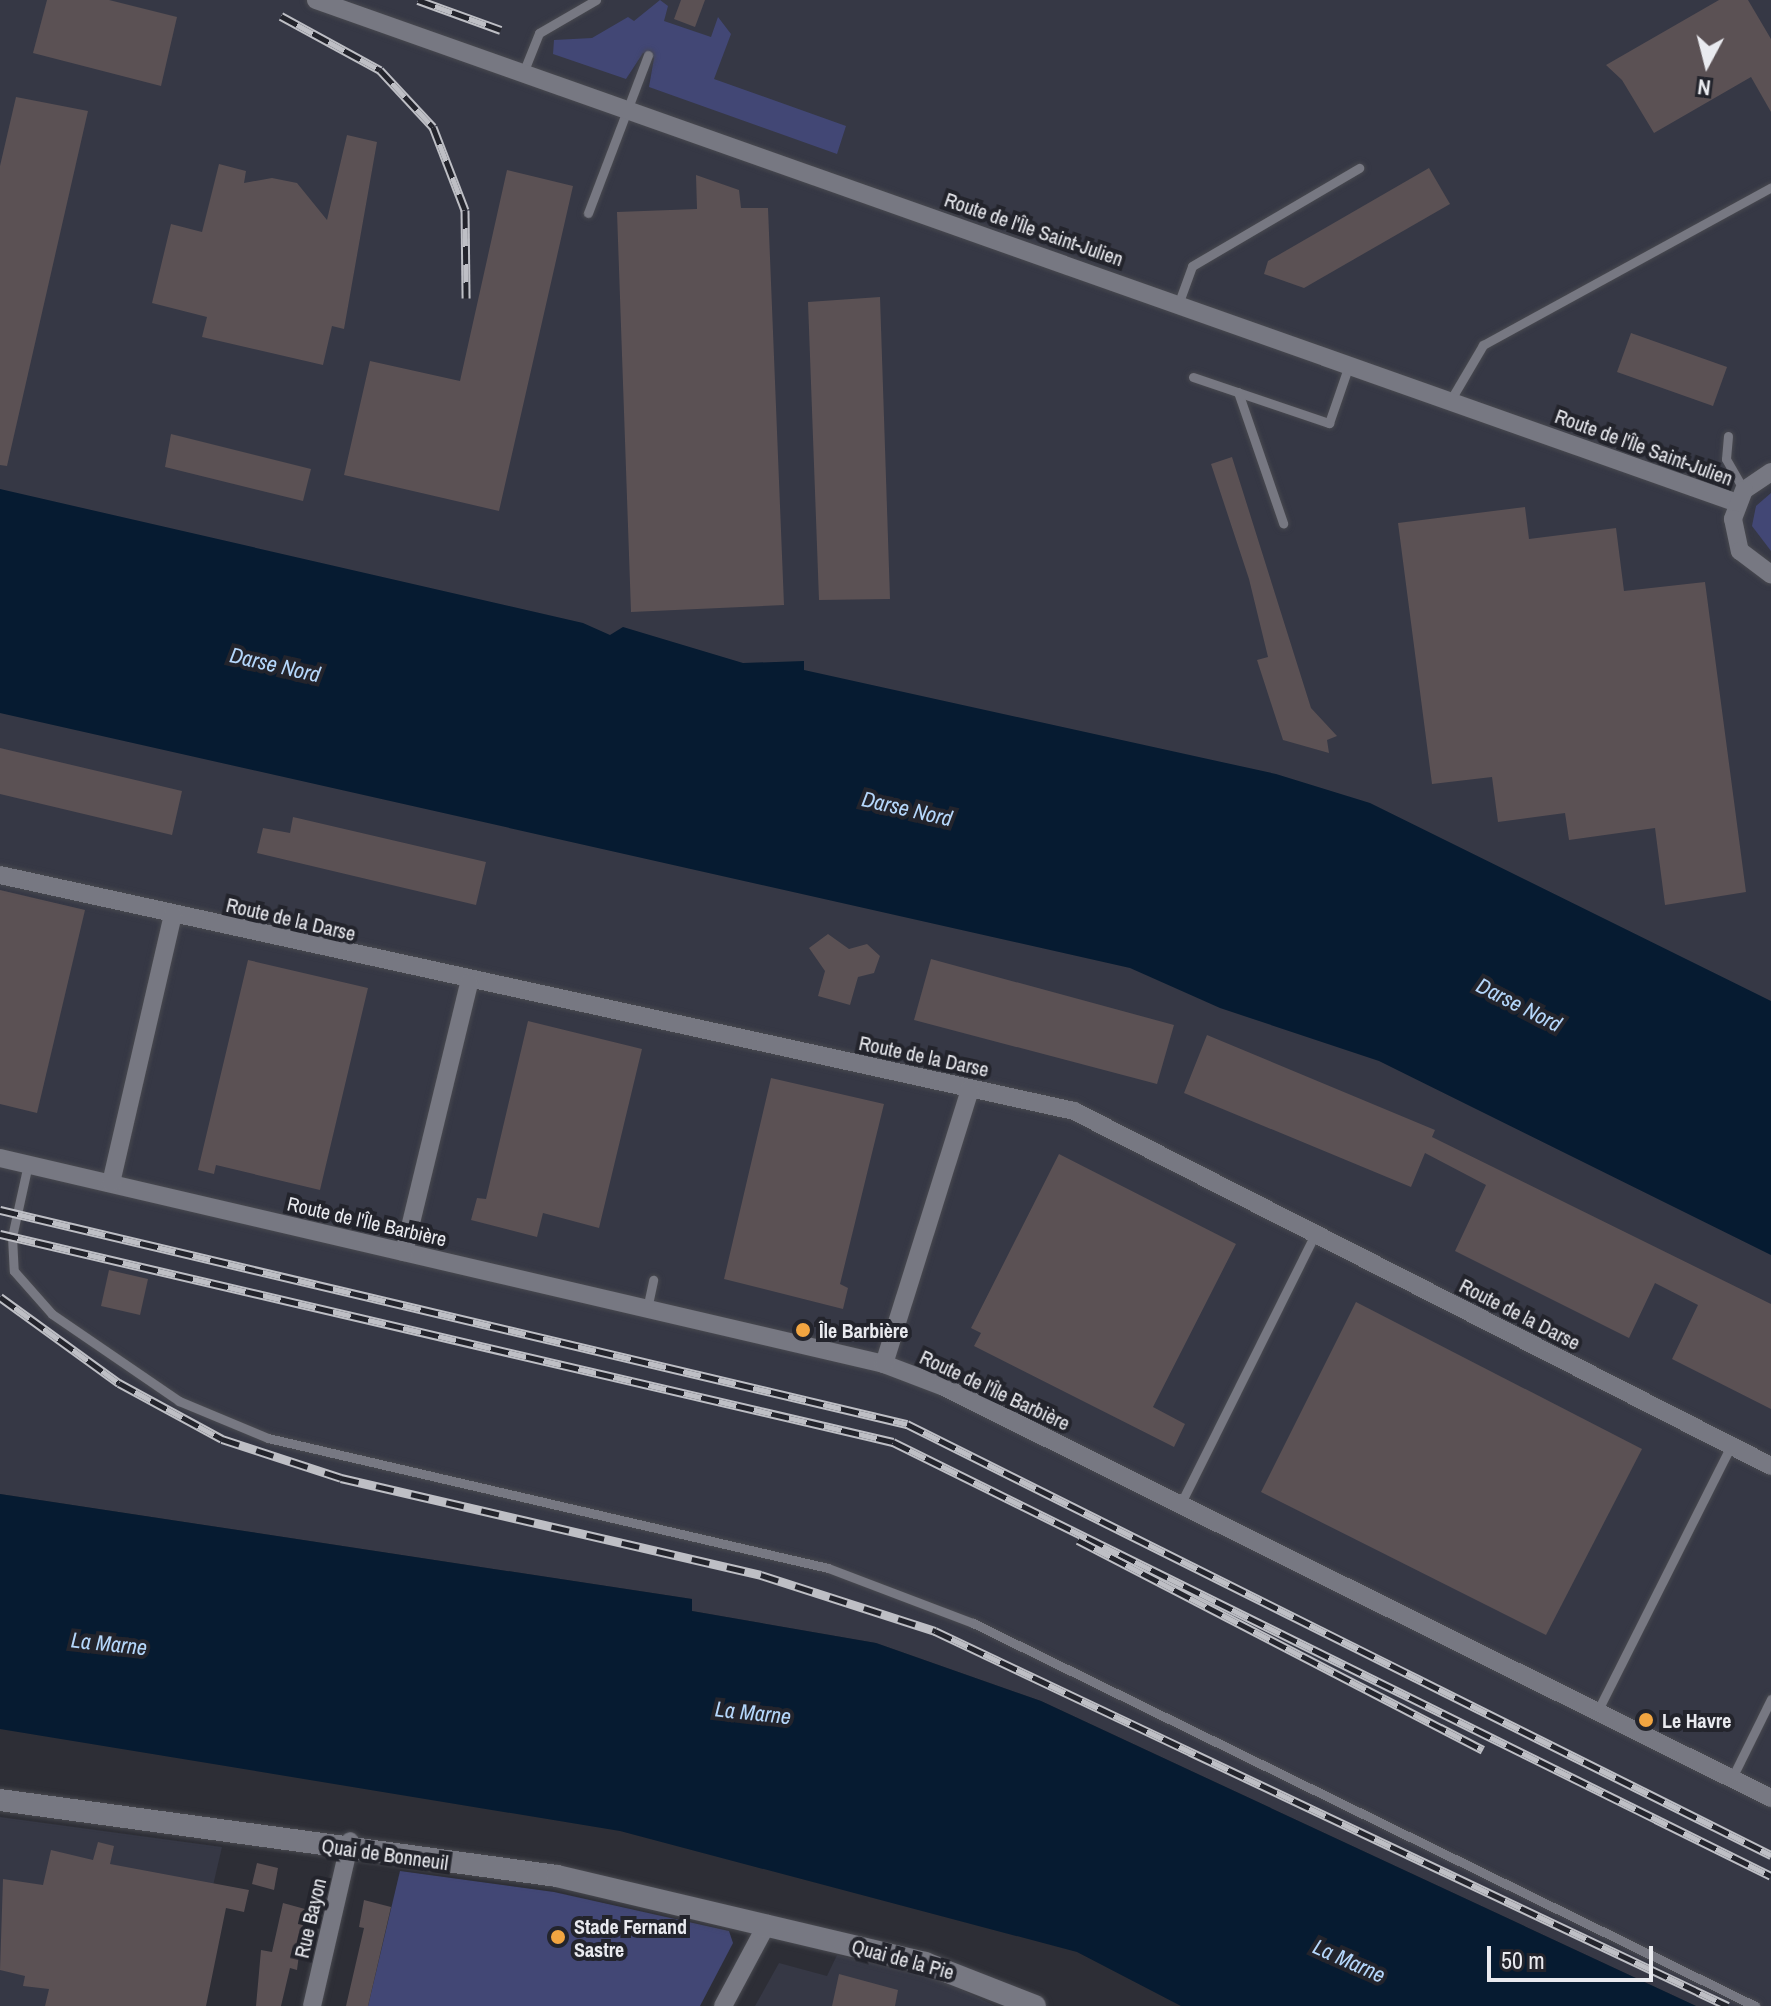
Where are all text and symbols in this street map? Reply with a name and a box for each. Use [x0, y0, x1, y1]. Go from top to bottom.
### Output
north arrow [1667, 24, 1747, 104]
text: N [1696, 72, 1712, 104]
street label: Route de l'Île Saint-Julien [942, 187, 1126, 271]
street label: Route de l'Île Saint-Julien [1552, 404, 1736, 490]
water label: Darse Nord [227, 642, 323, 688]
water label: Darse Nord [859, 786, 955, 832]
street label: Route de la Darse [224, 892, 358, 946]
water label: Darse Nord [1472, 972, 1566, 1038]
street label: Route de la Darse [857, 1031, 991, 1081]
street label: Route de l'Île Barbière [285, 1191, 449, 1251]
street label: Route de la Darse [1456, 1273, 1584, 1355]
place label: Île Barbière [819, 1318, 908, 1342]
marker: Île Barbière [794, 1321, 812, 1339]
street label: Route de l'Île Barbière [916, 1345, 1074, 1435]
water label: La Marne [70, 1627, 148, 1661]
water label: La Marne [714, 1696, 792, 1730]
place label: Le Havre [1662, 1708, 1731, 1732]
marker: Le Havre [1637, 1711, 1655, 1729]
street label: Quai de Bonneuil [320, 1833, 450, 1875]
street label: Rue Bayon [289, 1876, 331, 1960]
place label: Stade Fernand Sastre [574, 1914, 687, 1961]
marker: Stade Fernand Sastre [549, 1928, 567, 1946]
scale bar [1491, 1930, 1657, 1980]
water label: La Marne [1309, 1933, 1389, 1989]
street label: Quai de la Pie [849, 1934, 957, 1984]
text: 50 m [1501, 1944, 1545, 1976]

